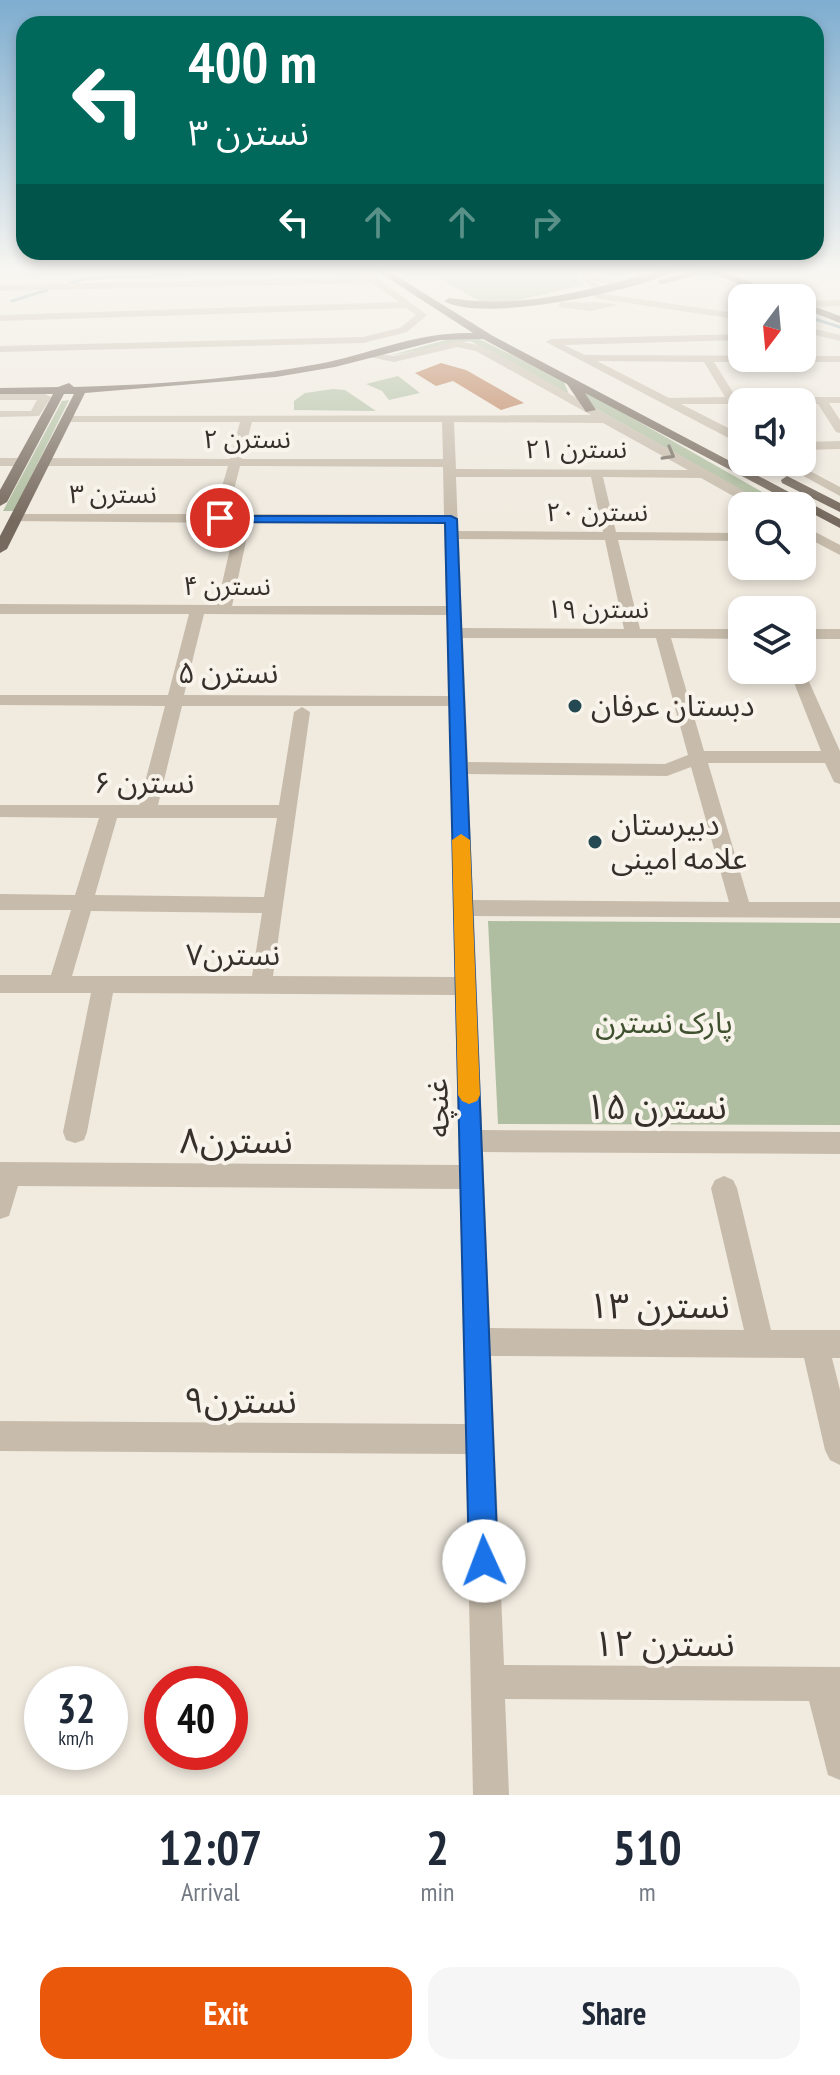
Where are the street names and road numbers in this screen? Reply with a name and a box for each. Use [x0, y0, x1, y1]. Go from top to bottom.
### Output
street label: نسترن ۲ [203, 422, 291, 455]
street label: نسترن ۲۱ [525, 432, 627, 465]
street label: نسترن ۳ [69, 477, 157, 510]
street label: نسترن ۲۰ [546, 495, 648, 528]
street label: نسترن ۴ [183, 569, 271, 602]
street label: نسترن ۱۹ [547, 592, 649, 625]
street label: نسترن ۵ [178, 652, 278, 691]
street label: نسترن ۶ [94, 762, 194, 801]
street label: نسترن۷ [186, 934, 280, 973]
street label: غنچه [416, 1078, 458, 1138]
street label: نسترن ۱۵ [585, 1082, 727, 1129]
street label: نسترن۸ [179, 1116, 293, 1163]
street label: نسترن ۱۳ [588, 1281, 730, 1328]
street label: نسترن۹ [183, 1376, 297, 1423]
street label: نسترن ۱۲ [593, 1619, 735, 1666]

